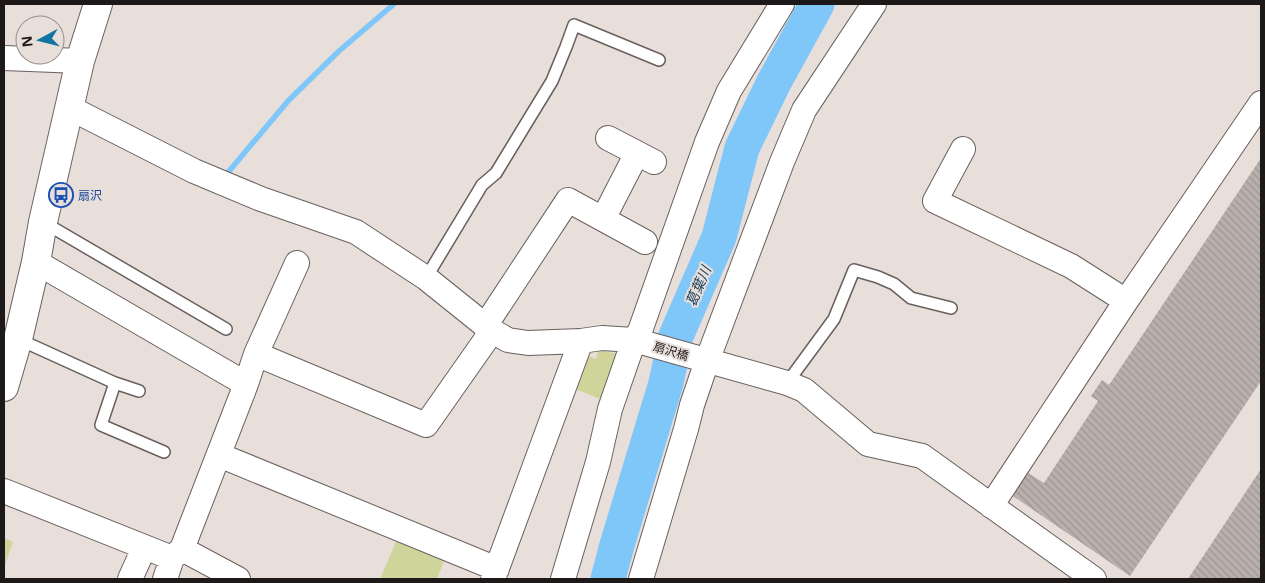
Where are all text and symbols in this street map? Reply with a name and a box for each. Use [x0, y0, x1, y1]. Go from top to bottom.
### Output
north arrow [15, 15, 65, 65]
text: N [16, 35, 37, 48]
bus stop icon: 扇沢 [48, 182, 74, 208]
place label: 扇沢 [78, 187, 102, 204]
water label: 葛葉川 [681, 261, 716, 309]
street label: 扇沢橋 [651, 338, 691, 364]

